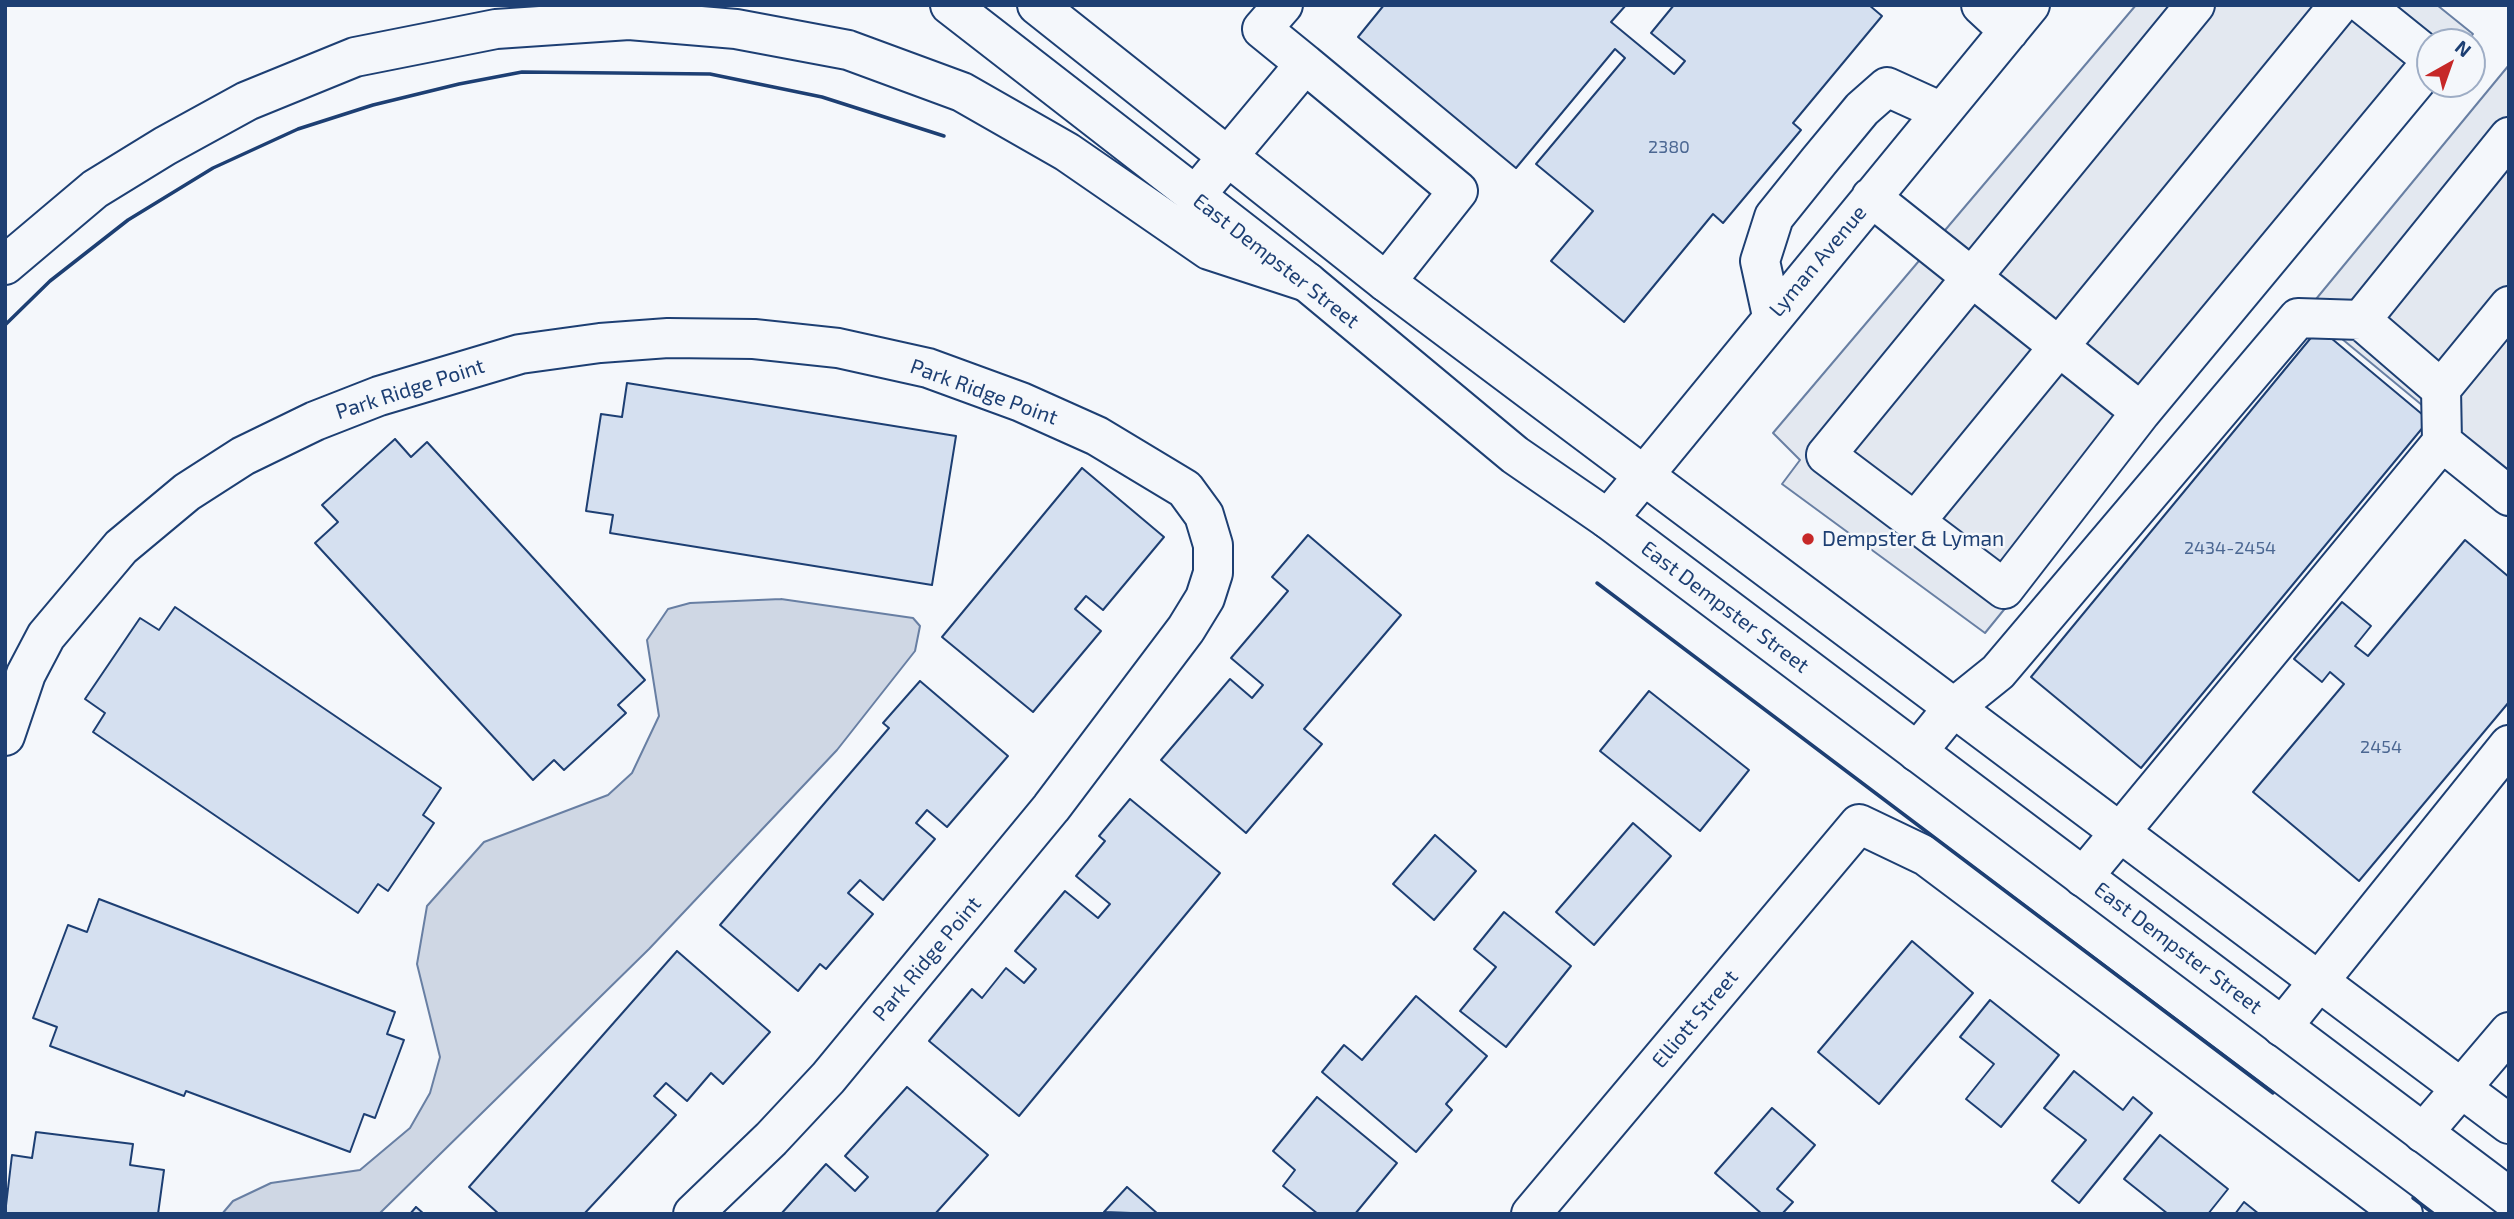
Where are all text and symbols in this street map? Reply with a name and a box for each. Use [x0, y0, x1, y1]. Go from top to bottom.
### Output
north arrow [2416, 28, 2486, 98]
text: N [2451, 35, 2476, 61]
house number: 2380 [1648, 136, 1690, 158]
street label: East Dempster Street [1188, 188, 1364, 334]
street label: Lyman Avenue [1764, 200, 1872, 322]
street label: Park Ridge Point [332, 353, 488, 425]
street label: Park Ridge Point [907, 354, 1061, 430]
place label: Dempster & Lyman [1822, 526, 2004, 552]
marker: Dempster & Lyman [1800, 531, 1816, 547]
street label: East Dempster Street [1636, 536, 1814, 678]
house number: 2434-2454 [2184, 537, 2276, 559]
house number: 2454 [2360, 736, 2402, 758]
street label: East Dempster Street [2089, 877, 2267, 1019]
street label: Park Ridge Point [868, 892, 986, 1026]
street label: Elliott Street [1647, 965, 1743, 1073]

